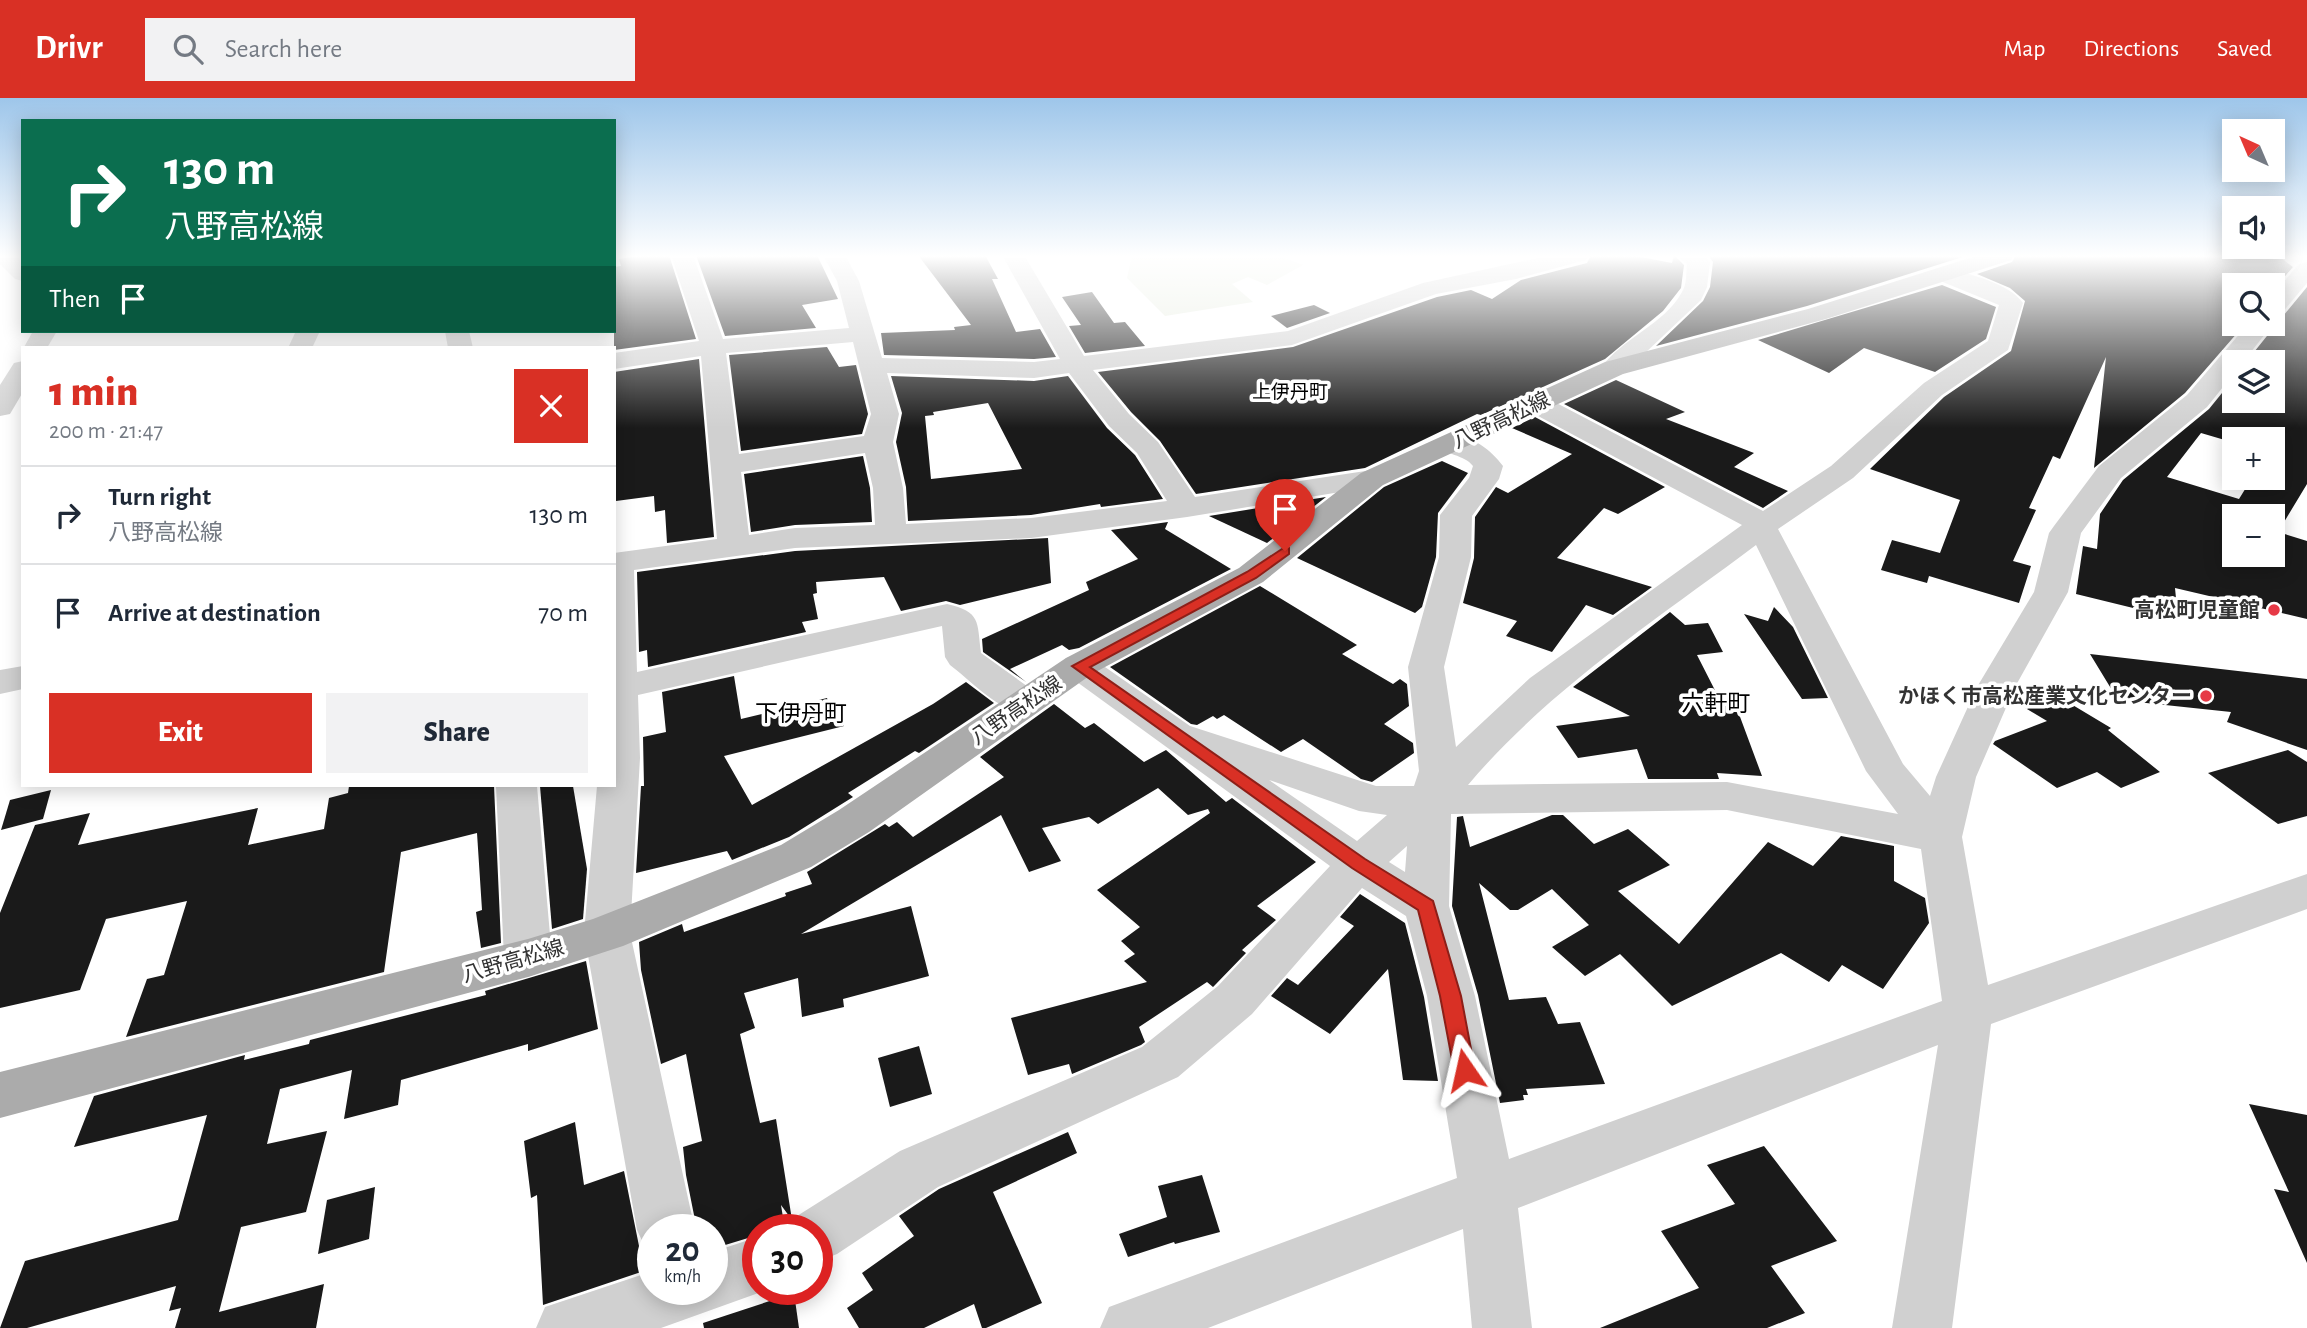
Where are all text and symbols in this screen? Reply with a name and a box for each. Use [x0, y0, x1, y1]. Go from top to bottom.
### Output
search box [145, 18, 635, 81]
icon: search [169, 30, 207, 68]
text: Drivr [35, 32, 103, 65]
text: Search here [225, 36, 342, 62]
text: Map [2003, 37, 2045, 61]
text: Directions [2083, 37, 2179, 61]
text: Saved [2217, 37, 2272, 61]
north arrow [2222, 119, 2286, 182]
map controls [2222, 119, 2285, 567]
text: 130 m [164, 145, 275, 194]
icon: right [49, 147, 140, 238]
button: sound [2222, 196, 2285, 259]
text: 八野高松線 [164, 211, 324, 243]
button: search [2222, 273, 2285, 336]
icon: arrive [114, 280, 152, 318]
text: Then [49, 286, 100, 312]
button: layers [2222, 350, 2285, 413]
button: close [514, 369, 588, 443]
text: 1 min [49, 371, 138, 413]
district label: 上伊丹町 [1252, 382, 1328, 402]
street label: 八野高松線 [1449, 388, 1553, 452]
text: 200 m · 21:47 [49, 420, 163, 443]
button: + [2222, 427, 2285, 490]
pin [1255, 479, 1315, 551]
text: Turn right [108, 484, 211, 510]
icon: arrive [1266, 490, 1304, 528]
icon: right [49, 496, 87, 534]
text: 130 m [530, 502, 588, 528]
button: − [2222, 504, 2285, 567]
text: 八野高松線 [108, 522, 223, 545]
icon: arrive [49, 594, 87, 632]
place label: 高松町児童館 [2134, 599, 2260, 621]
text: Arrive at destination [108, 600, 321, 626]
text: 70 m [538, 600, 588, 626]
marker: 高松町児童館 [2266, 602, 2282, 618]
street label: 八野高松線 [966, 672, 1066, 748]
place label: かほく市高松産業文化センター [1898, 685, 2192, 707]
marker: かほく市高松産業文化センター [2198, 688, 2214, 704]
district label: 六軒町 [1682, 691, 1751, 716]
button: Exit [49, 693, 312, 773]
button: Share [326, 693, 588, 773]
district label: 下伊丹町 [755, 701, 847, 726]
street label: 八野高松線 [460, 936, 566, 986]
position arrow [1428, 1033, 1502, 1107]
speed limit sign: 30 [742, 1214, 833, 1305]
text: 20 [665, 1233, 700, 1268]
text: km/h [664, 1268, 701, 1286]

